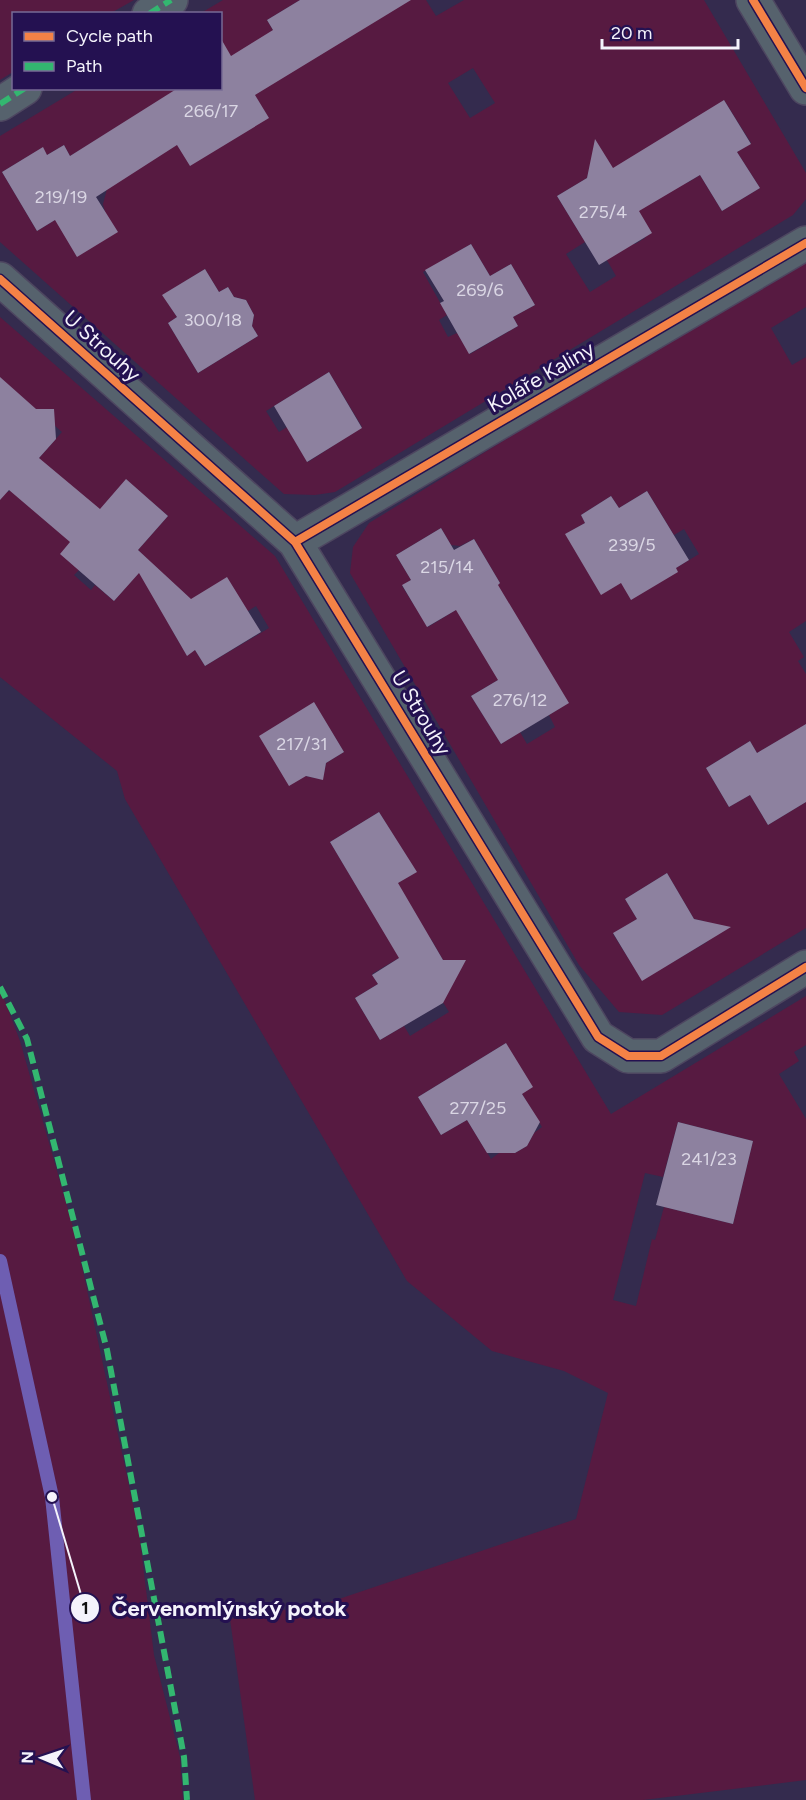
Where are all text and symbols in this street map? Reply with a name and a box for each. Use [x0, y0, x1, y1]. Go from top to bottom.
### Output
legend [12, 12, 222, 90]
scale bar [602, 12, 738, 50]
text: 20 m [611, 22, 652, 44]
text: Cycle path [66, 25, 153, 47]
text: Path [66, 55, 102, 77]
house number: 266/17 [184, 100, 239, 122]
house number: 219/19 [35, 186, 87, 208]
house number: 275/4 [579, 201, 627, 223]
house number: 269/6 [456, 279, 504, 301]
street label: U Strouhy [59, 305, 146, 387]
house number: 300/18 [184, 309, 242, 331]
street label: Koláře Kaliny [483, 336, 599, 417]
house number: 239/5 [608, 534, 656, 556]
house number: 215/14 [420, 556, 474, 578]
street label: U Strouhy [386, 666, 456, 760]
house number: 276/12 [493, 689, 547, 711]
house number: 217/31 [276, 733, 328, 755]
house number: 277/25 [450, 1097, 506, 1119]
house number: 241/23 [681, 1148, 737, 1170]
callout: Červenomlýnský potok [70, 1588, 359, 1628]
text: Červenomlýnský potok [112, 1595, 347, 1622]
text: 1 [81, 1597, 89, 1619]
north arrow [12, 1728, 72, 1788]
text: N [18, 1751, 37, 1764]

